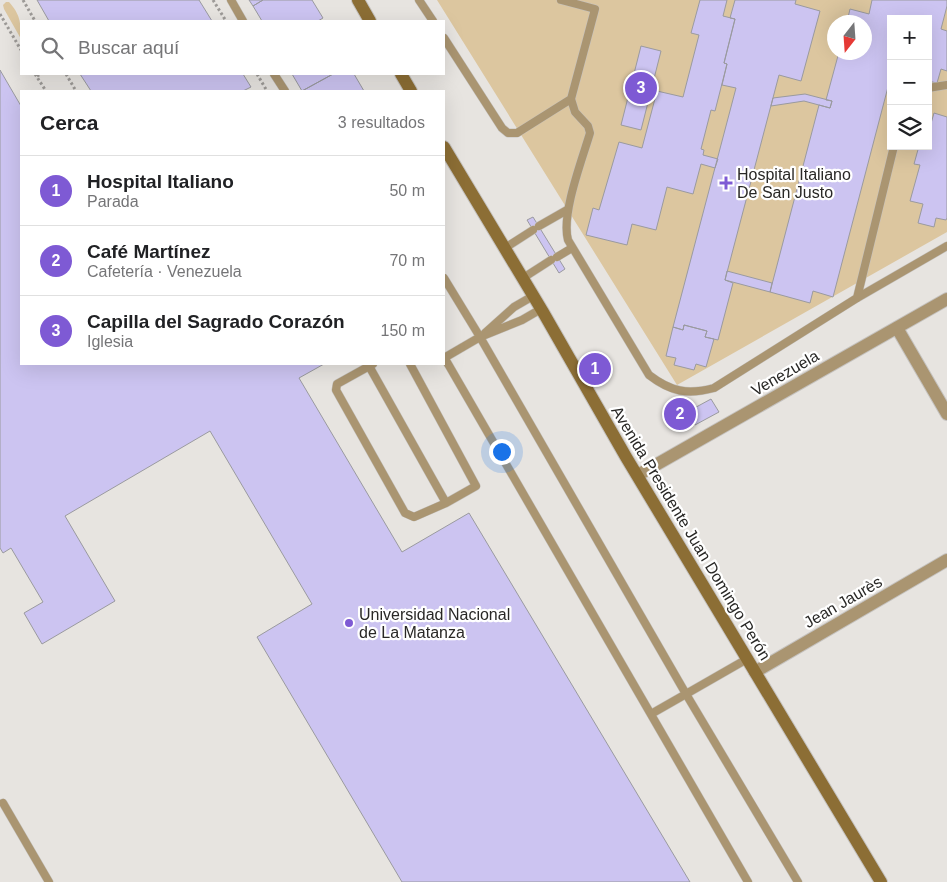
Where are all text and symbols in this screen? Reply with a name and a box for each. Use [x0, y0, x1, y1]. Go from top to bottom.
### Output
north arrow [827, 15, 872, 60]
map controls [887, 15, 932, 150]
button: + [887, 15, 932, 60]
search box [20, 20, 445, 75]
icon: search [38, 34, 66, 62]
text: Buscar aquí [78, 37, 179, 58]
button: − [887, 60, 932, 105]
pin: 3 [625, 69, 657, 107]
button: layers [887, 105, 932, 150]
text: Cerca [40, 111, 98, 134]
text: 3 resultados [338, 114, 425, 131]
place label: Hospital Italiano De San Justo [737, 166, 851, 201]
text: Hospital Italiano [87, 171, 234, 192]
marker: Hospital Italiano De San Justo [719, 176, 733, 190]
text: 1 [52, 182, 60, 199]
text: 50 m [389, 182, 425, 199]
text: Parada [87, 193, 139, 210]
text: Café Martínez [87, 241, 211, 262]
text: 2 [52, 252, 60, 269]
text: 70 m [389, 252, 425, 269]
text: Cafetería · Venezuela [87, 263, 242, 280]
text: Capilla del Sagrado Corazón [87, 311, 345, 332]
text: 3 [52, 322, 60, 339]
text: 150 m [381, 322, 425, 339]
text: Iglesia [87, 333, 133, 350]
street label: Venezuela [748, 347, 822, 399]
pin: 1 [579, 350, 611, 388]
pin: 2 [664, 395, 696, 433]
street label: Avenida Presidente Juan Domingo Perón [608, 403, 774, 663]
your location [489, 439, 515, 465]
street label: Jean Jaurès [801, 573, 885, 631]
place label: Universidad Nacional de La Matanza [359, 606, 510, 641]
marker: Universidad Nacional de La Matanza [343, 617, 355, 629]

